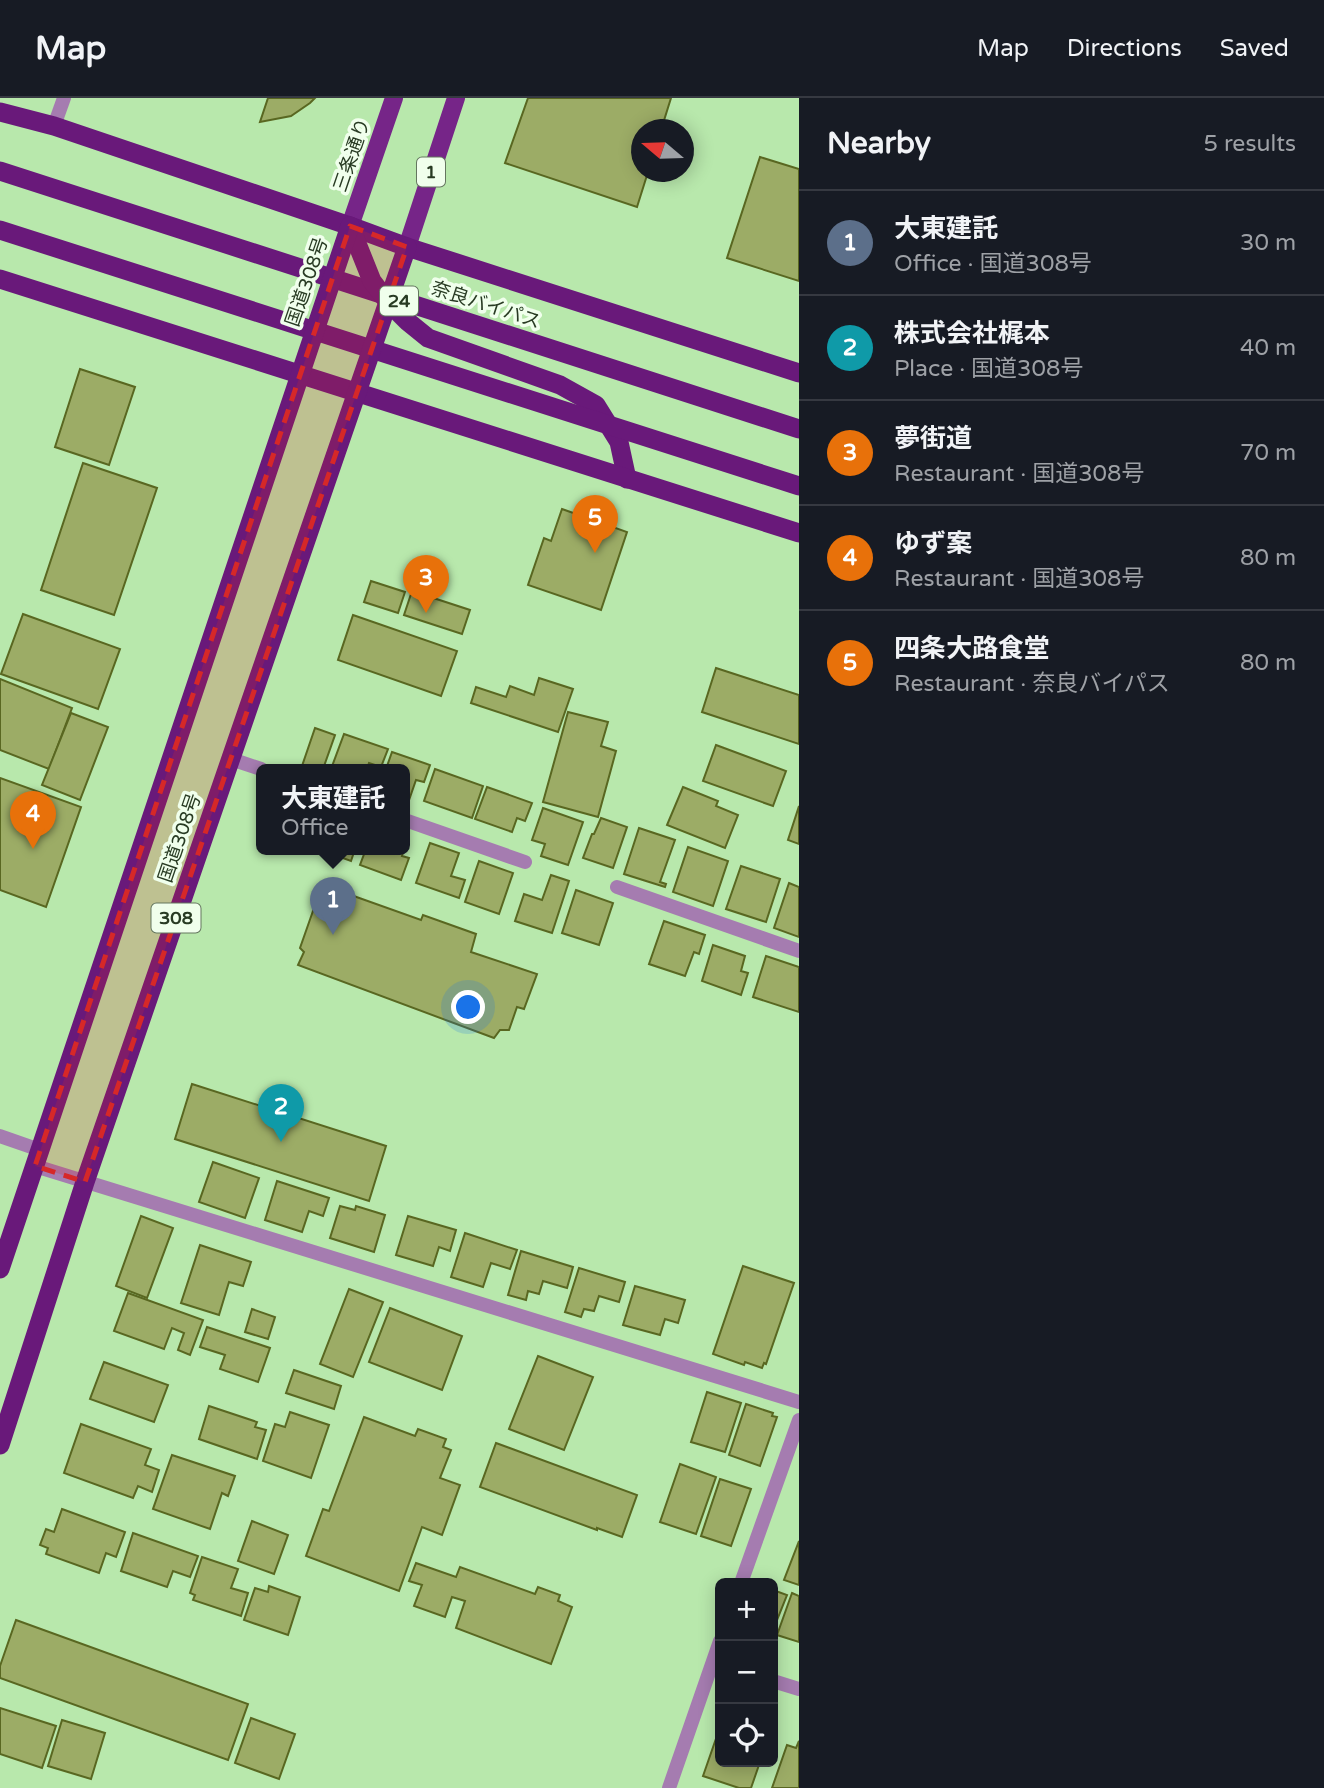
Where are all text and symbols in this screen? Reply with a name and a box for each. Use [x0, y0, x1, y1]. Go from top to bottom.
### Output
text: Map [35, 29, 106, 68]
text: Map [977, 34, 1029, 63]
text: Directions [1067, 34, 1182, 63]
text: Saved [1220, 34, 1289, 63]
street label: 三条通り [329, 115, 375, 195]
north arrow [631, 119, 694, 182]
text: Nearby [827, 125, 931, 162]
text: 5 results [1203, 130, 1296, 158]
road number: 1 [417, 158, 445, 186]
text: 大東建託 [894, 213, 998, 244]
text: 1 [843, 229, 857, 257]
text: 30 m [1240, 229, 1296, 257]
street label: 国道308号 [281, 235, 333, 329]
text: Office · 国道308号 [894, 250, 1092, 278]
street label: 奈良バイパス [429, 277, 543, 333]
road number: 24 [380, 286, 418, 316]
text: 株式会社梶本 [894, 318, 1050, 349]
text: 2 [843, 334, 857, 362]
text: 40 m [1240, 334, 1296, 362]
text: Place · 国道308号 [894, 355, 1083, 383]
text: 夢街道 [894, 423, 972, 454]
text: 3 [843, 439, 857, 467]
text: 70 m [1240, 439, 1296, 467]
text: Restaurant · 国道308号 [894, 460, 1145, 488]
pin: 5 [572, 495, 618, 553]
text: ゆず案 [894, 528, 972, 559]
text: 4 [843, 544, 857, 572]
text: 80 m [1240, 544, 1296, 572]
pin: 3 [403, 555, 449, 613]
text: Restaurant · 国道308号 [894, 565, 1145, 593]
text: 四条大路食堂 [894, 633, 1050, 664]
text: 5 [843, 649, 857, 677]
text: 80 m [1240, 649, 1296, 677]
text: Restaurant · 奈良バイパス [894, 670, 1170, 698]
popup [256, 764, 410, 855]
text: 大東建託 [281, 783, 385, 814]
pin: 4 [10, 791, 56, 849]
street label: 国道308号 [154, 791, 206, 885]
text: Office [281, 814, 349, 842]
pin: 1 [310, 877, 356, 935]
road number: 308 [152, 904, 200, 932]
your location [451, 990, 485, 1024]
pin: 2 [258, 1084, 304, 1142]
map controls [715, 1578, 778, 1767]
button: + [715, 1578, 778, 1641]
button: − [715, 1641, 778, 1704]
button: locate [715, 1704, 778, 1767]

